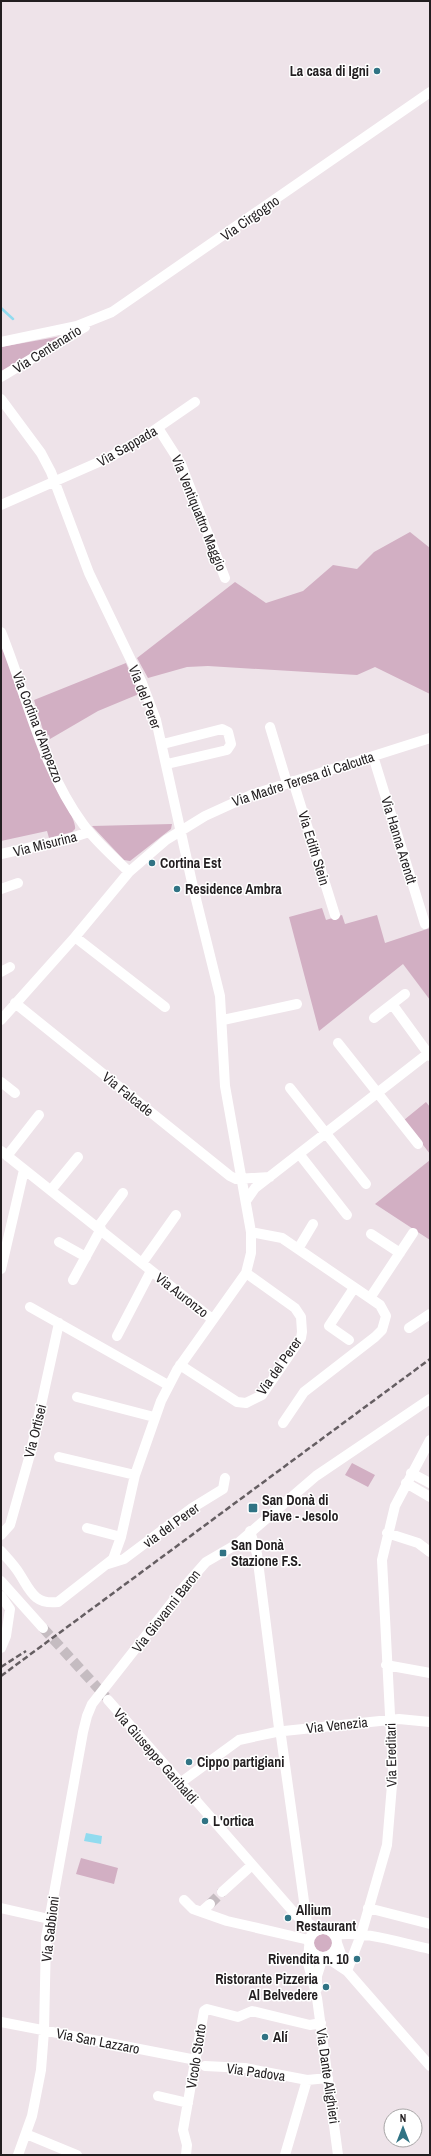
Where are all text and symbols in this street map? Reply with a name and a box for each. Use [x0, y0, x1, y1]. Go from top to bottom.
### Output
place label: La casa di Igni [290, 62, 369, 80]
marker: La casa di Igni [372, 66, 382, 76]
street label: Via Cirgogno [217, 191, 283, 245]
street label: Via Centenario [10, 321, 84, 377]
street label: Via Sappada [94, 421, 161, 470]
street label: Via Ventiquattro Maggio [167, 452, 231, 574]
street label: Via del Perer [125, 663, 165, 732]
street label: Via Cortina d'Ampezzo [9, 669, 67, 785]
street label: Via Madre Teresa di Calcutta [230, 747, 377, 810]
street label: Via Hanna Arendt [377, 794, 421, 886]
street label: Via Edith Stein [294, 809, 334, 887]
street label: Via Misurina [11, 827, 79, 861]
place label: Cortina Est [160, 854, 221, 872]
marker: Cortina Est [147, 858, 157, 868]
place label: Residence Ambra [185, 880, 282, 898]
marker: Residence Ambra [172, 884, 182, 894]
street label: Via Falcade [99, 1068, 157, 1120]
street label: Via Auronzo [152, 1269, 212, 1321]
street label: Via del Perer [252, 1333, 306, 1399]
street label: Via Ortisei [20, 1402, 50, 1460]
place label: San Donà di Piave - Jesolo [262, 1491, 339, 1525]
street label: via del Perer [139, 1498, 203, 1551]
marker: San Donà di Piave - Jesolo [247, 1502, 259, 1514]
place label: San Donà Stazione F.S. [231, 1536, 301, 1570]
marker: San Donà Stazione F.S. [218, 1548, 228, 1558]
street label: Via Giovanni Baron [128, 1566, 204, 1656]
street label: Via Giuseppe Garibaldi [110, 1705, 202, 1807]
street label: Via Venezia [305, 1713, 369, 1737]
street label: Via Ereditari [381, 1723, 401, 1787]
place label: Cippo partigiani [197, 1753, 284, 1771]
marker: Cippo partigiani [184, 1757, 194, 1767]
place label: L'ortica [213, 1812, 255, 1830]
marker: L'ortica [200, 1816, 210, 1826]
street label: Via Sabbioni [37, 1895, 63, 1963]
place label: Allium Restaurant [296, 1901, 356, 1935]
marker: Allium Restaurant [283, 1913, 293, 1923]
place label: Rivendita n. 10 [268, 1950, 349, 1968]
marker: Rivendita n. 10 [352, 1954, 362, 1964]
place label: Ristorante Pizzeria Al Belvedere [215, 1970, 319, 2004]
marker: Ristorante Pizzeria Al Belvedere [321, 1982, 331, 1992]
street label: Vicolo Storto [182, 2022, 210, 2090]
street label: Via San Lazzaro [55, 2024, 141, 2058]
street label: Via Dante Alighieri [312, 2027, 344, 2125]
place label: Alí [273, 2028, 288, 2046]
marker: Alí [260, 2032, 270, 2042]
street label: Via Padova [225, 2059, 287, 2085]
north arrow [383, 2108, 423, 2148]
text: N [400, 2111, 406, 2125]

